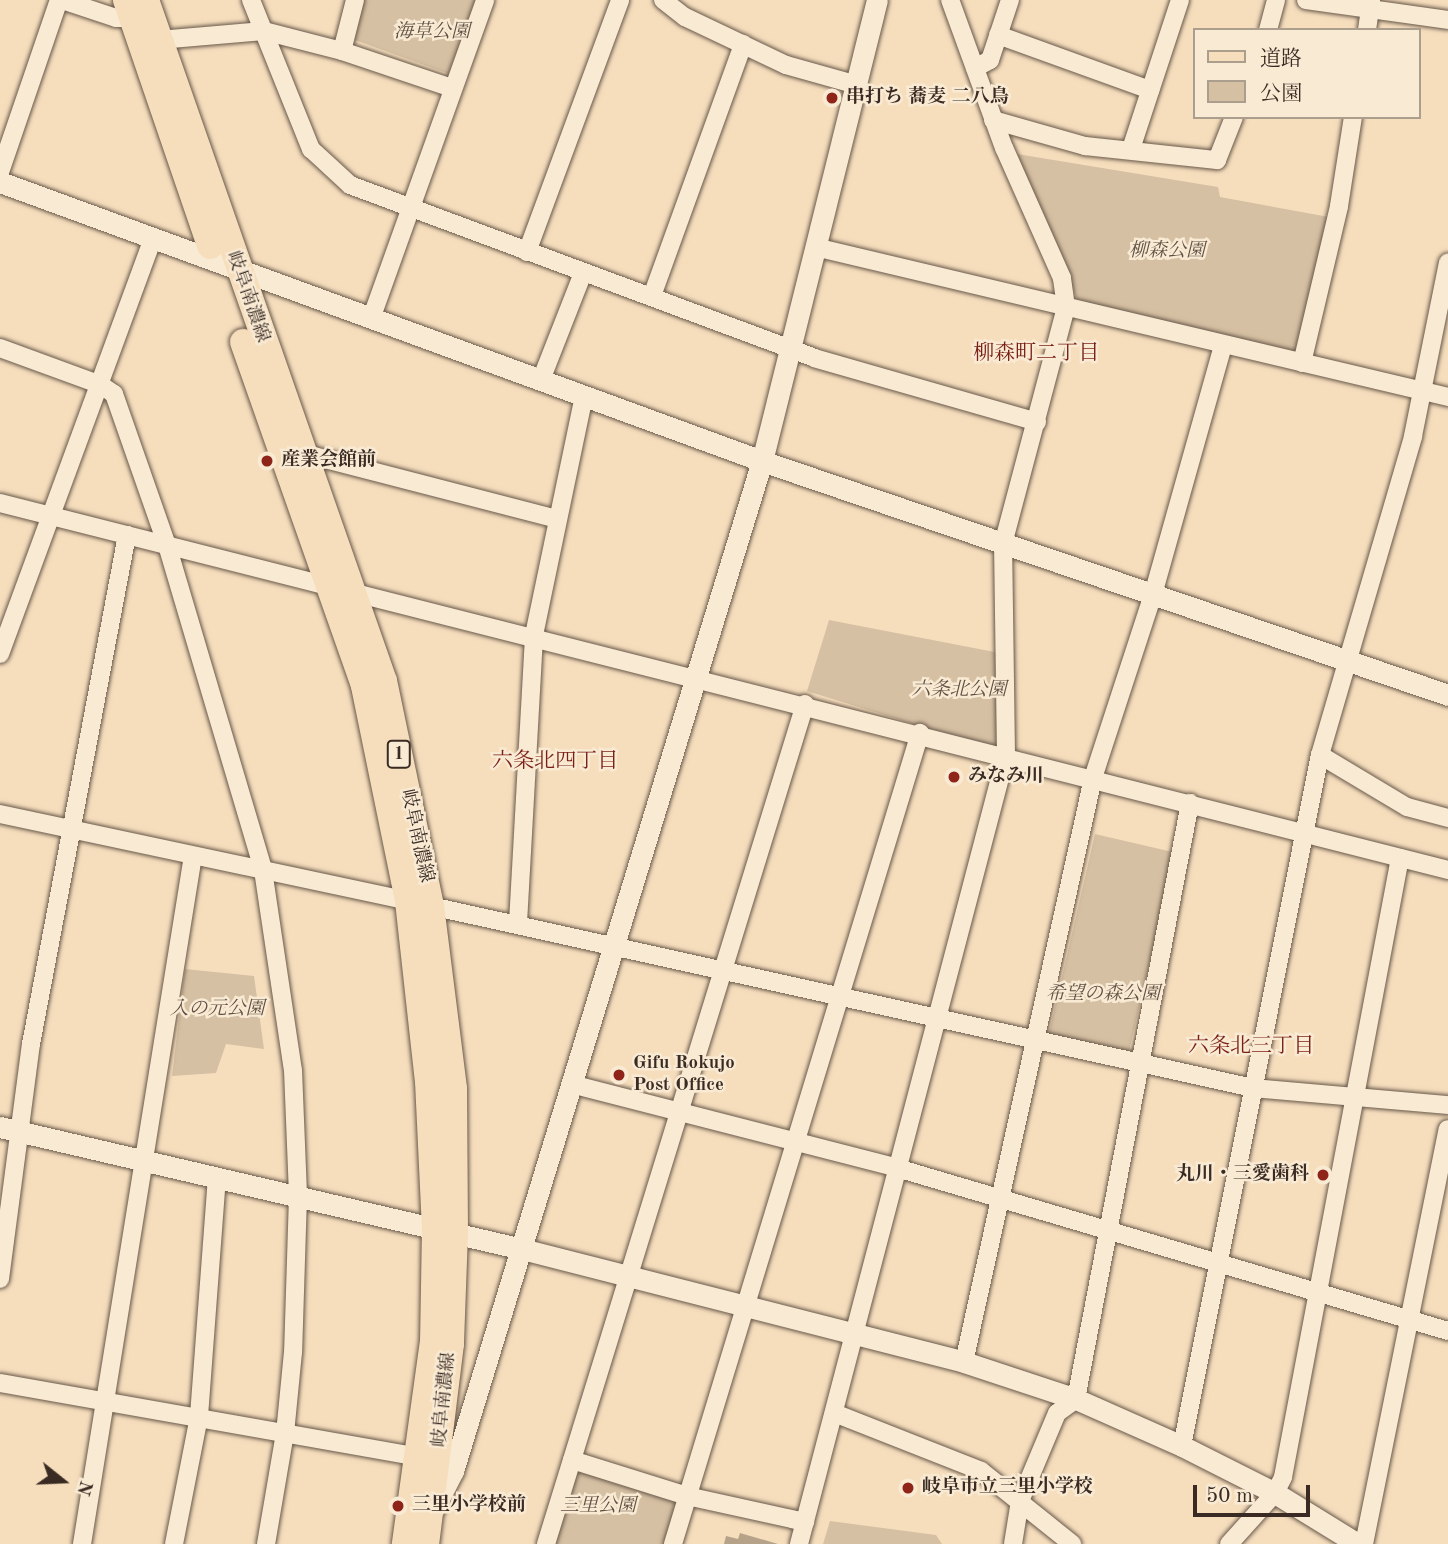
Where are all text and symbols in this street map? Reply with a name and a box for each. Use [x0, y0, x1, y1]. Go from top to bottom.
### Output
park label: 海草公園 [394, 22, 470, 44]
legend [1192, 28, 1420, 119]
text: 道路 [1260, 49, 1302, 70]
text: 公園 [1260, 84, 1302, 105]
place label: 串打ち 蕎麦 二八鳥 [846, 87, 1009, 109]
marker: 串打ち 蕎麦 二八鳥 [824, 90, 840, 106]
park label: 柳森公園 [1129, 241, 1205, 263]
street label: 岐阜南濃線 [221, 248, 273, 346]
district label: 柳森町二丁目 [973, 341, 1099, 367]
place label: 産業会館前 [281, 450, 376, 472]
marker: 産業会館前 [259, 453, 275, 469]
park label: 六条北公園 [912, 680, 1006, 702]
road number: 1 [387, 740, 411, 768]
district label: 六条北四丁目 [492, 749, 618, 775]
place label: みなみ川 [968, 766, 1044, 788]
marker: みなみ川 [946, 769, 962, 785]
street label: 岐阜南濃線 [395, 787, 437, 885]
park label: 希望の森公園 [1046, 984, 1160, 1006]
park label: 入の元公園 [170, 999, 264, 1021]
district label: 六条北三丁目 [1188, 1034, 1314, 1060]
place label: Gifu Rokujo Post Office [633, 1053, 735, 1097]
marker: Gifu Rokujo Post Office [611, 1067, 627, 1083]
place label: 丸川・三愛歯科 [1176, 1164, 1309, 1186]
marker: 丸川・三愛歯科 [1315, 1167, 1331, 1183]
street label: 岐阜南濃線 [429, 1352, 461, 1448]
north arrow [28, 1446, 98, 1516]
scale bar [1196, 1470, 1313, 1514]
place label: 岐阜市立三里小学校 [922, 1477, 1093, 1499]
text: N [72, 1478, 95, 1497]
marker: 岐阜市立三里小学校 [900, 1480, 916, 1496]
text: 50 m [1206, 1486, 1253, 1507]
place label: 三里小学校前 [412, 1495, 526, 1517]
park label: 三里公園 [560, 1496, 636, 1518]
marker: 三里小学校前 [390, 1498, 406, 1514]

